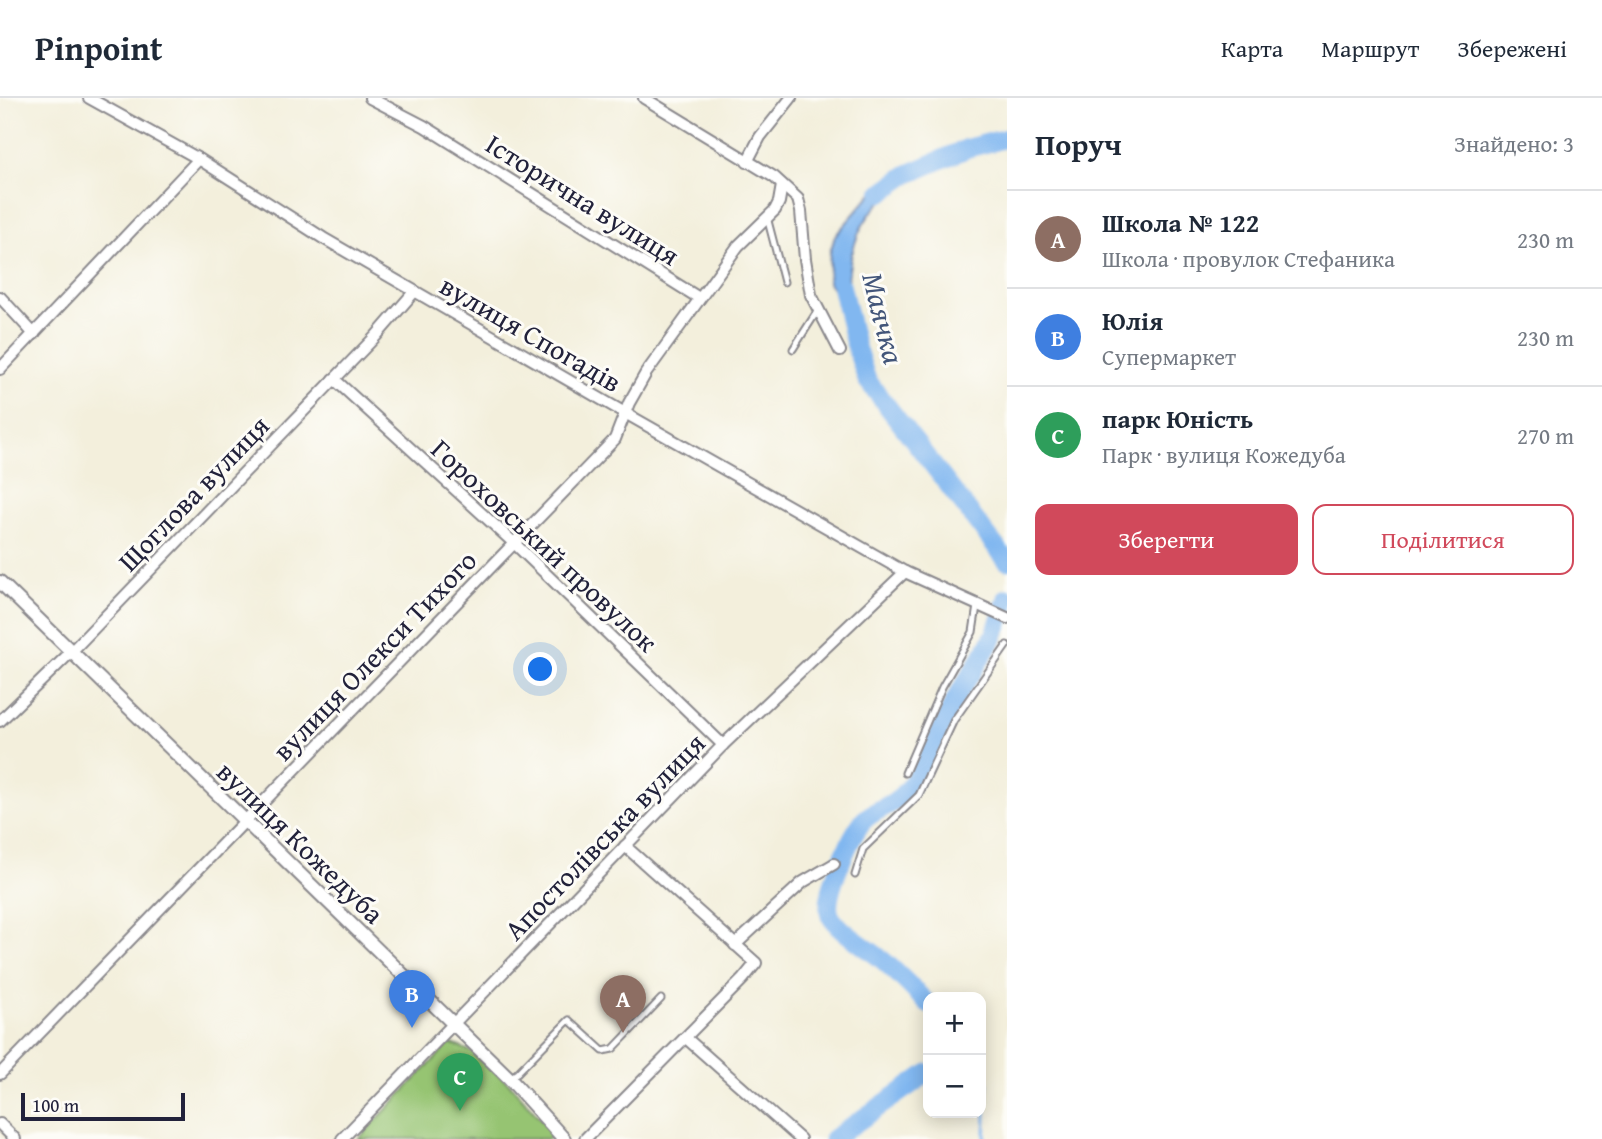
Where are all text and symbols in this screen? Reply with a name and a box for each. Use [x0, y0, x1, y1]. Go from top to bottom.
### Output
text: Pinpoint [35, 24, 162, 72]
text: Карта [1221, 31, 1283, 66]
text: Маршрут [1321, 31, 1419, 66]
text: Збережені [1457, 31, 1567, 66]
text: Поруч [1035, 122, 1122, 166]
street label: Історична вулиця [478, 123, 688, 275]
text: Знайдено: 3 [1454, 127, 1574, 160]
text: Школа № 122 [1102, 203, 1259, 242]
text: A [1051, 223, 1065, 256]
text: 230 m [1517, 223, 1574, 256]
text: Школа · провулок Стефаника [1102, 242, 1395, 275]
street label: вулиця Спогадів [433, 264, 629, 402]
water label: Маячка [851, 268, 917, 369]
text: Юлія [1102, 301, 1163, 340]
text: B [1051, 321, 1065, 354]
text: 230 m [1517, 321, 1574, 354]
text: Супермаркет [1102, 340, 1236, 373]
text: парк Юність [1102, 399, 1253, 438]
street label: Щоглова вулиця [108, 406, 278, 580]
text: C [1051, 419, 1065, 452]
text: 270 m [1517, 419, 1574, 452]
street label: Гороховський провулок [423, 429, 668, 661]
text: Парк · вулиця Кожедуба [1102, 438, 1346, 471]
button: Зберегти [1035, 504, 1298, 575]
button: Поділитися [1312, 504, 1574, 575]
street label: вулиця Олекси Тихого [262, 541, 486, 769]
your location [523, 652, 557, 686]
street label: Апостолівська вулиця [494, 723, 714, 949]
street label: вулиця Кожедуба [208, 751, 394, 933]
pin: B [389, 970, 435, 1028]
pin: A [600, 975, 646, 1033]
map controls [923, 992, 986, 1118]
button: + [923, 992, 986, 1055]
pin: C [437, 1053, 483, 1111]
button: − [923, 1055, 986, 1118]
scale bar [21, 1090, 186, 1122]
text: 100 m [32, 1091, 79, 1119]

